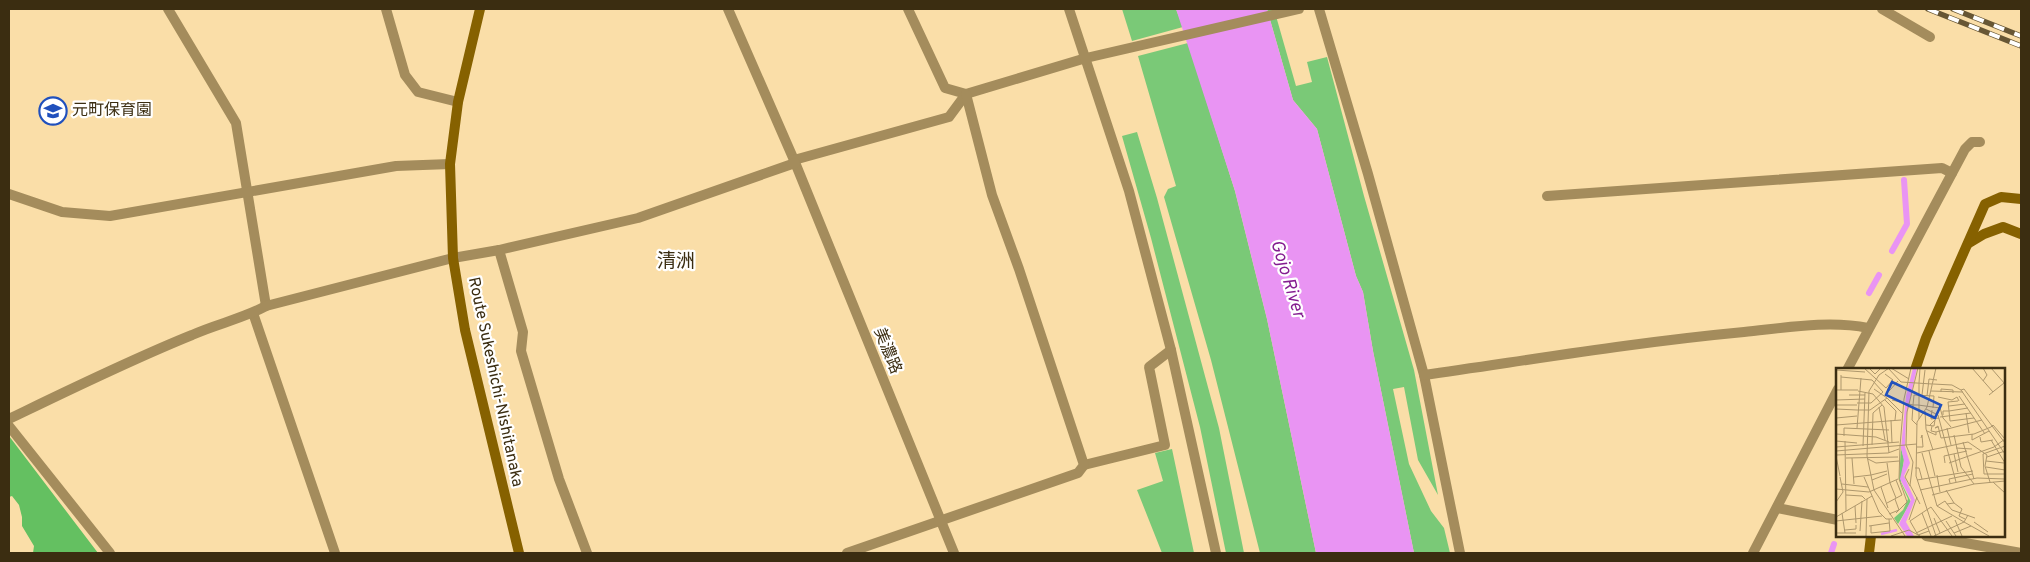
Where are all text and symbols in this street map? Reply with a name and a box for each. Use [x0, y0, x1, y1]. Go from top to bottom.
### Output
school or university icon: 元町保育園 [38, 96, 68, 126]
place label: 元町保育園 [72, 101, 152, 121]
water label: Gojo River [1264, 237, 1310, 323]
district label: 清洲 [657, 250, 695, 274]
street label: Route Sukeshichi-Nishitanaka [463, 275, 527, 489]
street label: 美濃路 [869, 325, 905, 377]
inset map [1836, 368, 2005, 537]

